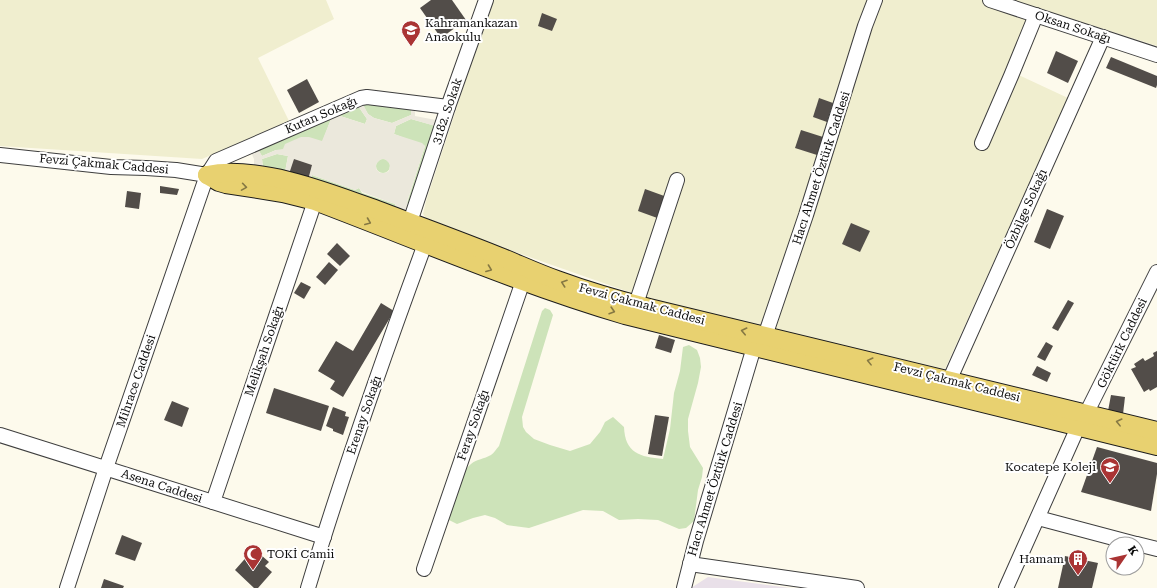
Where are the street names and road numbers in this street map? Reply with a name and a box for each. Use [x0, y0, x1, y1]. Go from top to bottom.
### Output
street label: Oksan Sokağı [1033, 8, 1113, 46]
street label: 3182. Sokak [429, 76, 465, 146]
street label: Hacı Ahmet Öztürk Caddesi [790, 89, 853, 246]
street label: Kutan Sokağı [283, 93, 359, 136]
street label: Fevzi Çakmak Caddesi [39, 151, 169, 177]
street label: Özbilge Sokağı [1002, 167, 1050, 251]
street label: Fevzi Çakmak Caddesi [577, 280, 707, 328]
street label: Göktürk Caddesi [1094, 295, 1150, 390]
street label: Melikşah Sokağı [242, 304, 286, 398]
street label: Mihrace Caddesi [114, 333, 158, 429]
street label: Fevzi Çakmak Caddesi [892, 359, 1022, 405]
street label: Erenay Sokağı [344, 374, 384, 456]
street label: Feray Sokağı [454, 388, 492, 462]
street label: Hacı Ahmet Öztürk Caddesi [685, 400, 745, 558]
street label: Asena Caddesi [120, 466, 205, 506]

